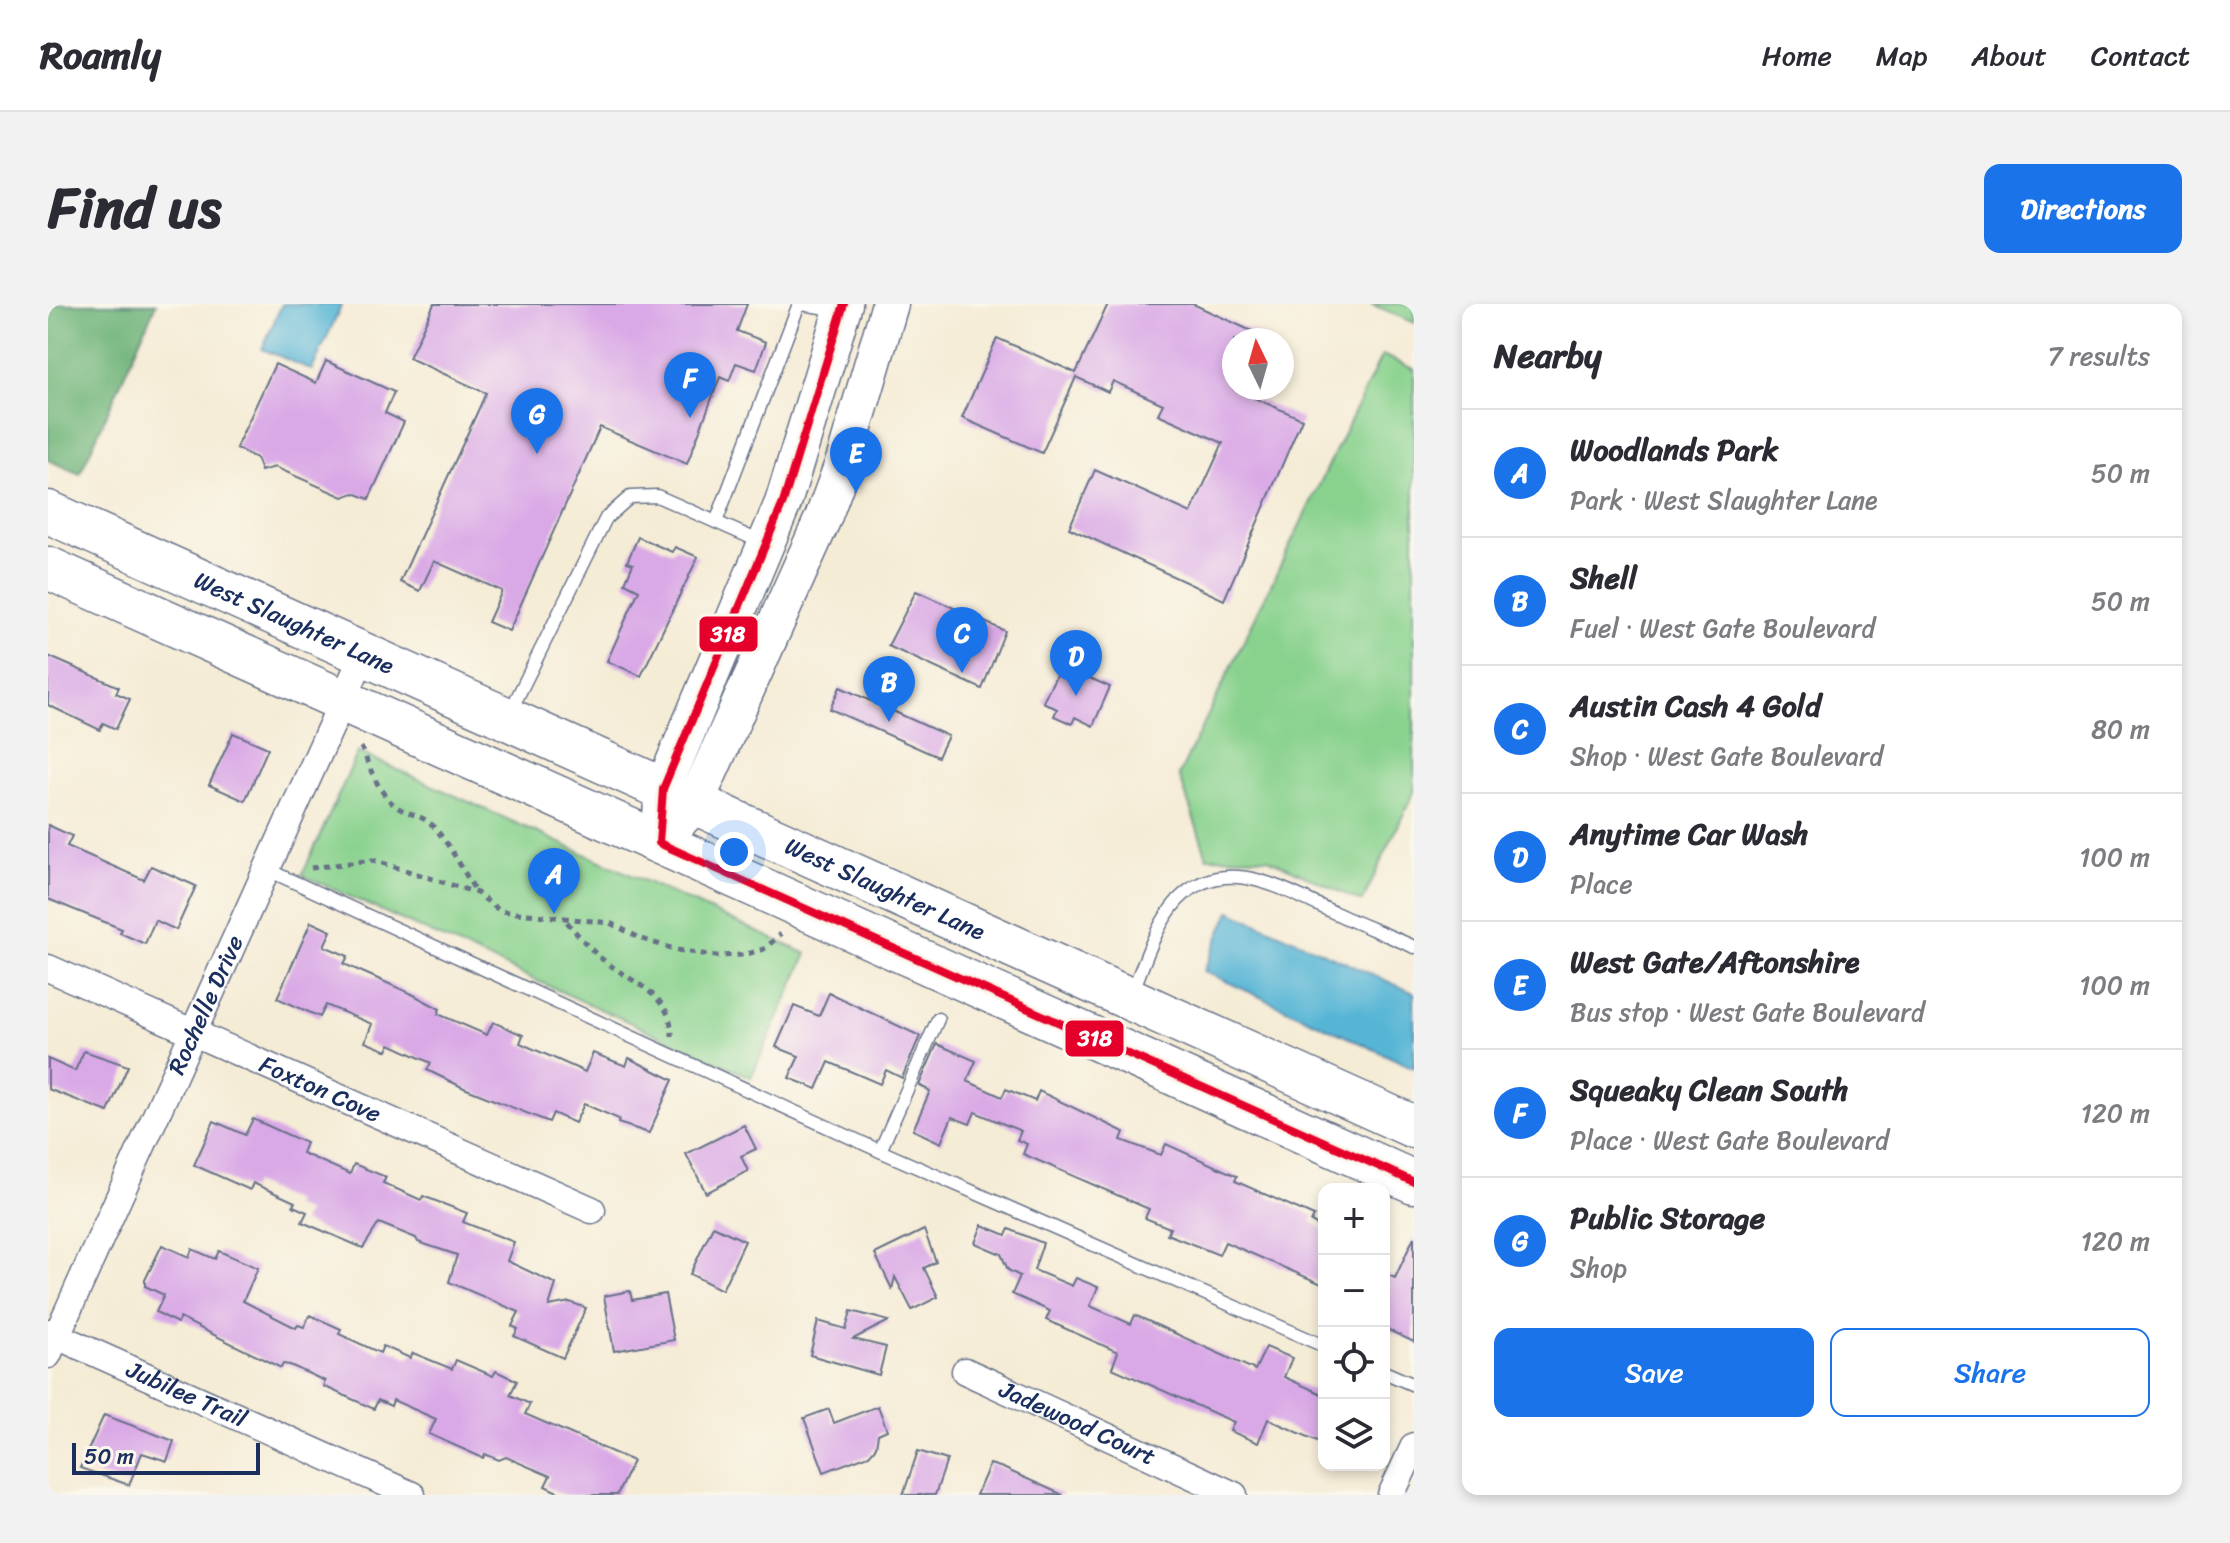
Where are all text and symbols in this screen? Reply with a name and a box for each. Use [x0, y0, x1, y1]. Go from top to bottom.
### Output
text: Roamly [40, 22, 161, 89]
text: Home [1762, 31, 1832, 80]
text: Map [1876, 31, 1927, 80]
text: About [1971, 31, 2047, 80]
text: Contact [2091, 31, 2190, 80]
text: Find us [48, 159, 221, 258]
button: Directions [1984, 164, 2182, 253]
text: Nearby [1494, 326, 1602, 386]
north arrow [1222, 328, 1294, 400]
text: 7 results [2048, 333, 2150, 379]
pin: F [664, 352, 716, 418]
pin: G [511, 388, 563, 454]
text: Woodlands Park [1570, 423, 1778, 477]
pin: E [830, 427, 882, 493]
text: A [1511, 450, 1529, 496]
text: 50 m [2091, 450, 2150, 496]
text: Park · West Slaughter Lane [1570, 477, 1878, 523]
text: Shell [1570, 551, 1637, 605]
street label: West Slaughter Lane [187, 559, 402, 687]
text: B [1512, 578, 1528, 624]
text: 50 m [2091, 578, 2150, 624]
text: Fuel · West Gate Boulevard [1570, 605, 1875, 651]
pin: C [936, 607, 988, 673]
line badge: 318 [698, 615, 759, 653]
text: 318 [710, 615, 746, 654]
pin: D [1050, 630, 1102, 696]
pin: B [863, 656, 915, 722]
text: Austin Cash 4 Gold [1570, 679, 1821, 733]
text: C [1512, 706, 1528, 752]
text: 80 m [2091, 706, 2150, 752]
text: Shop · West Gate Boulevard [1570, 733, 1883, 779]
text: Anytime Car Wash [1570, 807, 1809, 861]
street label: West Slaughter Lane [778, 825, 993, 953]
your location [714, 832, 754, 872]
text: D [1512, 834, 1528, 880]
text: 100 m [2079, 834, 2150, 880]
pin: A [528, 848, 580, 914]
text: Place [1570, 861, 1633, 907]
street label: Rochelle Drive [156, 928, 255, 1082]
text: West Gate/Aftonshire [1570, 935, 1859, 989]
text: E [1513, 962, 1527, 1008]
text: 100 m [2079, 962, 2150, 1008]
text: Bus stop · West Gate Boulevard [1570, 989, 1925, 1035]
line badge: 318 [1064, 1019, 1125, 1058]
text: 318 [1077, 1019, 1113, 1058]
street label: Foxton Cove [252, 1044, 388, 1135]
text: Squeaky Clean South [1570, 1063, 1848, 1117]
text: F [1513, 1090, 1527, 1136]
text: 120 m [2081, 1090, 2150, 1136]
text: Place · West Gate Boulevard [1570, 1117, 1889, 1163]
map controls [1318, 1183, 1390, 1471]
button: + [1318, 1183, 1390, 1255]
text: Public Storage [1570, 1191, 1765, 1245]
text: G [1512, 1218, 1528, 1264]
text: 120 m [2081, 1218, 2150, 1264]
text: Shop [1570, 1245, 1627, 1291]
button: − [1318, 1255, 1390, 1327]
button: locate [1318, 1327, 1390, 1399]
button: Save [1494, 1328, 1814, 1417]
button: Share [1830, 1328, 2150, 1417]
street label: Jubilee Trail [119, 1348, 255, 1440]
street label: Jadewood Court [991, 1368, 1163, 1477]
button: layers [1318, 1399, 1390, 1471]
text: 50 m [84, 1437, 134, 1476]
scale bar [72, 1439, 260, 1475]

